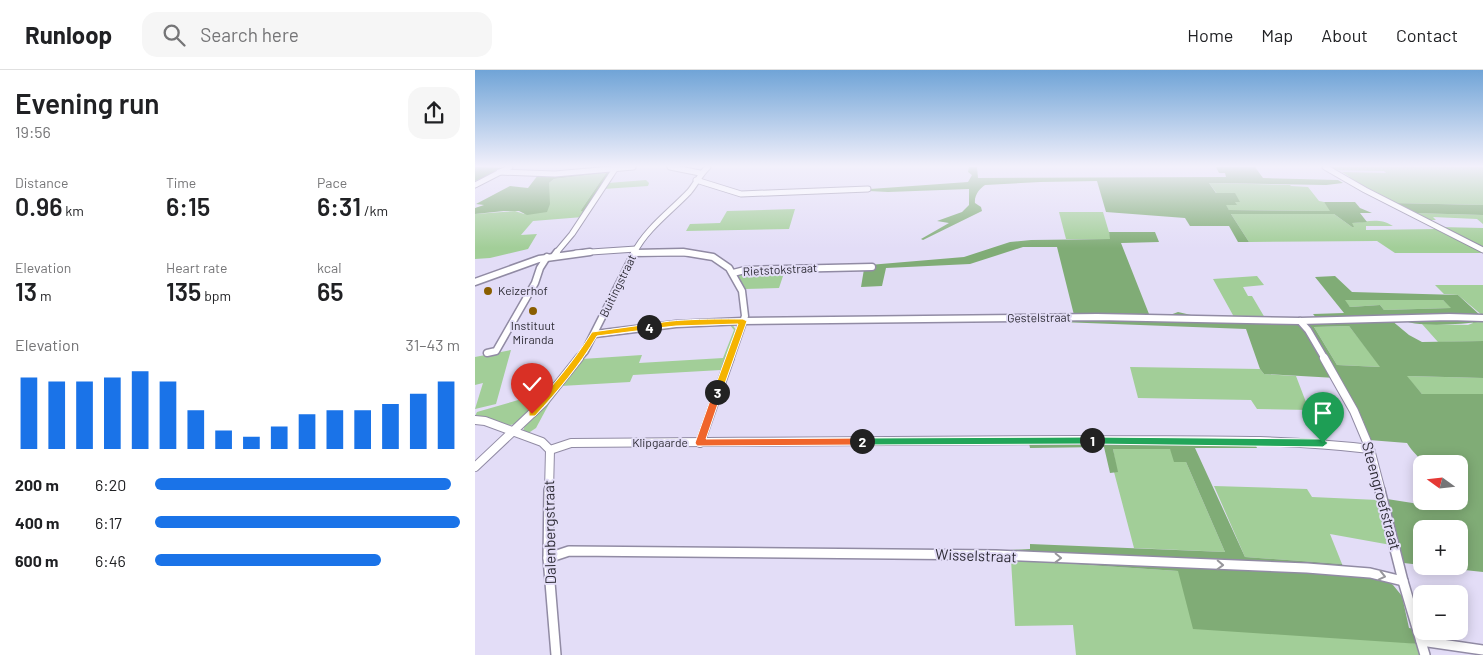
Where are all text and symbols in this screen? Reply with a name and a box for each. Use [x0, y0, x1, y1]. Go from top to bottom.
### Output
search box [142, 12, 492, 57]
text: Runloop [25, 20, 112, 49]
icon: search [160, 21, 188, 49]
text: Search here [200, 23, 299, 46]
text: Home [1187, 24, 1233, 46]
text: Map [1261, 24, 1293, 46]
text: About [1321, 24, 1368, 46]
text: Contact [1396, 24, 1458, 46]
text: Evening run [15, 86, 160, 120]
button: share [408, 87, 460, 139]
text: 19:56 [15, 122, 51, 141]
text: Distance [15, 174, 68, 191]
text: Time [166, 174, 196, 191]
text: Pace [317, 174, 347, 191]
text: 0.96 [15, 191, 62, 221]
text: 6:15 [166, 191, 210, 221]
text: 6:31 [317, 191, 361, 221]
text: km [62, 202, 84, 219]
text: /km [361, 202, 388, 219]
street label: Buitingstraat [596, 252, 638, 319]
text: Elevation [15, 259, 71, 276]
text: Heart rate [166, 259, 227, 276]
text: kcal [317, 259, 341, 276]
street label: Rietstokstraat [742, 260, 818, 278]
text: 13 [15, 276, 37, 306]
text: 135 [166, 276, 201, 306]
text: 65 [317, 276, 343, 306]
place label: Keizerhof [498, 283, 548, 297]
marker: Keizerhof [482, 285, 494, 297]
text: m [37, 287, 52, 304]
text: bpm [201, 287, 231, 304]
marker: Instituut Miranda [527, 305, 539, 317]
street label: Gestelstraat [1007, 309, 1071, 325]
pin: 4 [637, 314, 661, 340]
place label: Instituut Miranda [511, 318, 555, 346]
text: 4 [645, 319, 654, 336]
text: Elevation [15, 335, 79, 354]
text: 31–43 m [406, 335, 460, 354]
pin [511, 363, 553, 414]
icon: check [518, 370, 546, 398]
pin: 3 [705, 380, 729, 404]
text: 3 [714, 384, 721, 401]
pin [1302, 392, 1344, 443]
icon: arrive [1309, 399, 1337, 427]
pin: 2 [849, 428, 875, 454]
pin: 1 [1079, 428, 1105, 452]
text: 1 [1090, 432, 1095, 449]
text: 2 [859, 433, 866, 450]
street label: Klipgaarde [632, 435, 688, 449]
street label: Steengroefstraat [1359, 440, 1405, 552]
north arrow [1413, 455, 1467, 510]
map controls [1413, 455, 1468, 640]
text: 200 m [15, 475, 59, 494]
text: 6:20 [95, 475, 126, 494]
street label: Dalenbergstraat [539, 480, 559, 584]
text: 400 m [15, 513, 59, 532]
text: 6:17 [95, 513, 122, 532]
button: + [1413, 520, 1468, 575]
street label: Wisselstraat [935, 545, 1017, 565]
text: 600 m [15, 551, 58, 570]
text: 6:46 [95, 551, 126, 570]
one-way arrow [1054, 553, 1062, 564]
one-way arrow [1216, 560, 1224, 570]
one-way arrow [1378, 570, 1386, 581]
button: − [1413, 585, 1468, 640]

